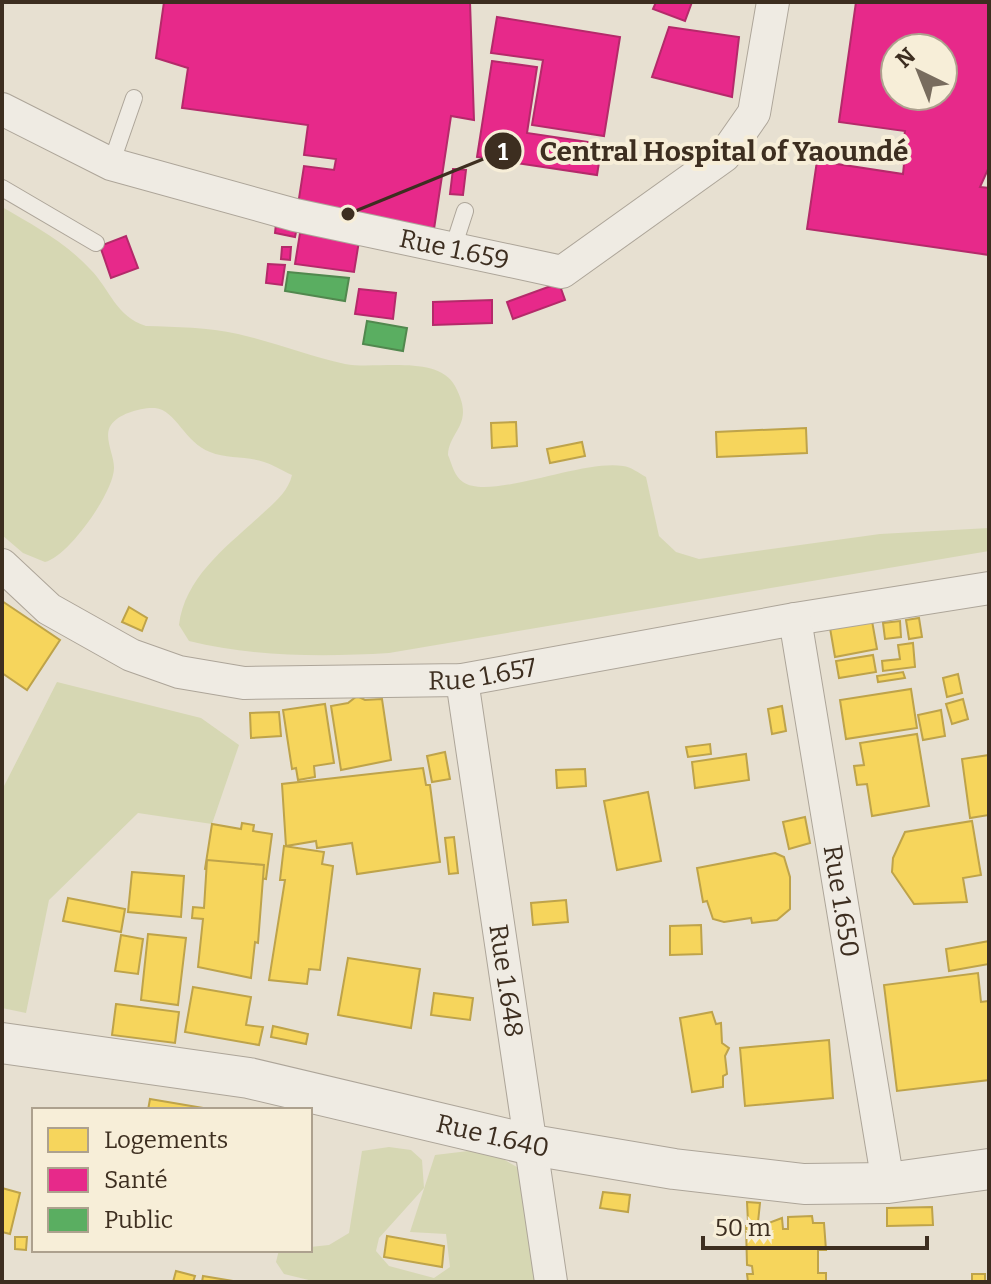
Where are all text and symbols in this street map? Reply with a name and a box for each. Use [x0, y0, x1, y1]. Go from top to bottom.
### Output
north arrow [879, 32, 959, 112]
text: N [890, 42, 921, 73]
callout: Central Hospital of Yaoundé [483, 125, 924, 177]
text: Central Hospital of Yaoundé [539, 135, 909, 168]
text: 1 [498, 138, 509, 166]
street label: Rue 1.659 [397, 223, 512, 276]
street label: Rue 1.657 [428, 652, 539, 696]
street label: Rue 1.650 [817, 843, 866, 960]
street label: Rue 1.648 [482, 922, 530, 1039]
legend [32, 1108, 312, 1252]
street label: Rue 1.640 [433, 1108, 551, 1164]
text: Logements [104, 1126, 228, 1154]
text: Santé [104, 1166, 168, 1194]
scale bar [703, 1200, 927, 1250]
text: Public [104, 1206, 173, 1234]
text: 50 m [715, 1214, 771, 1242]

